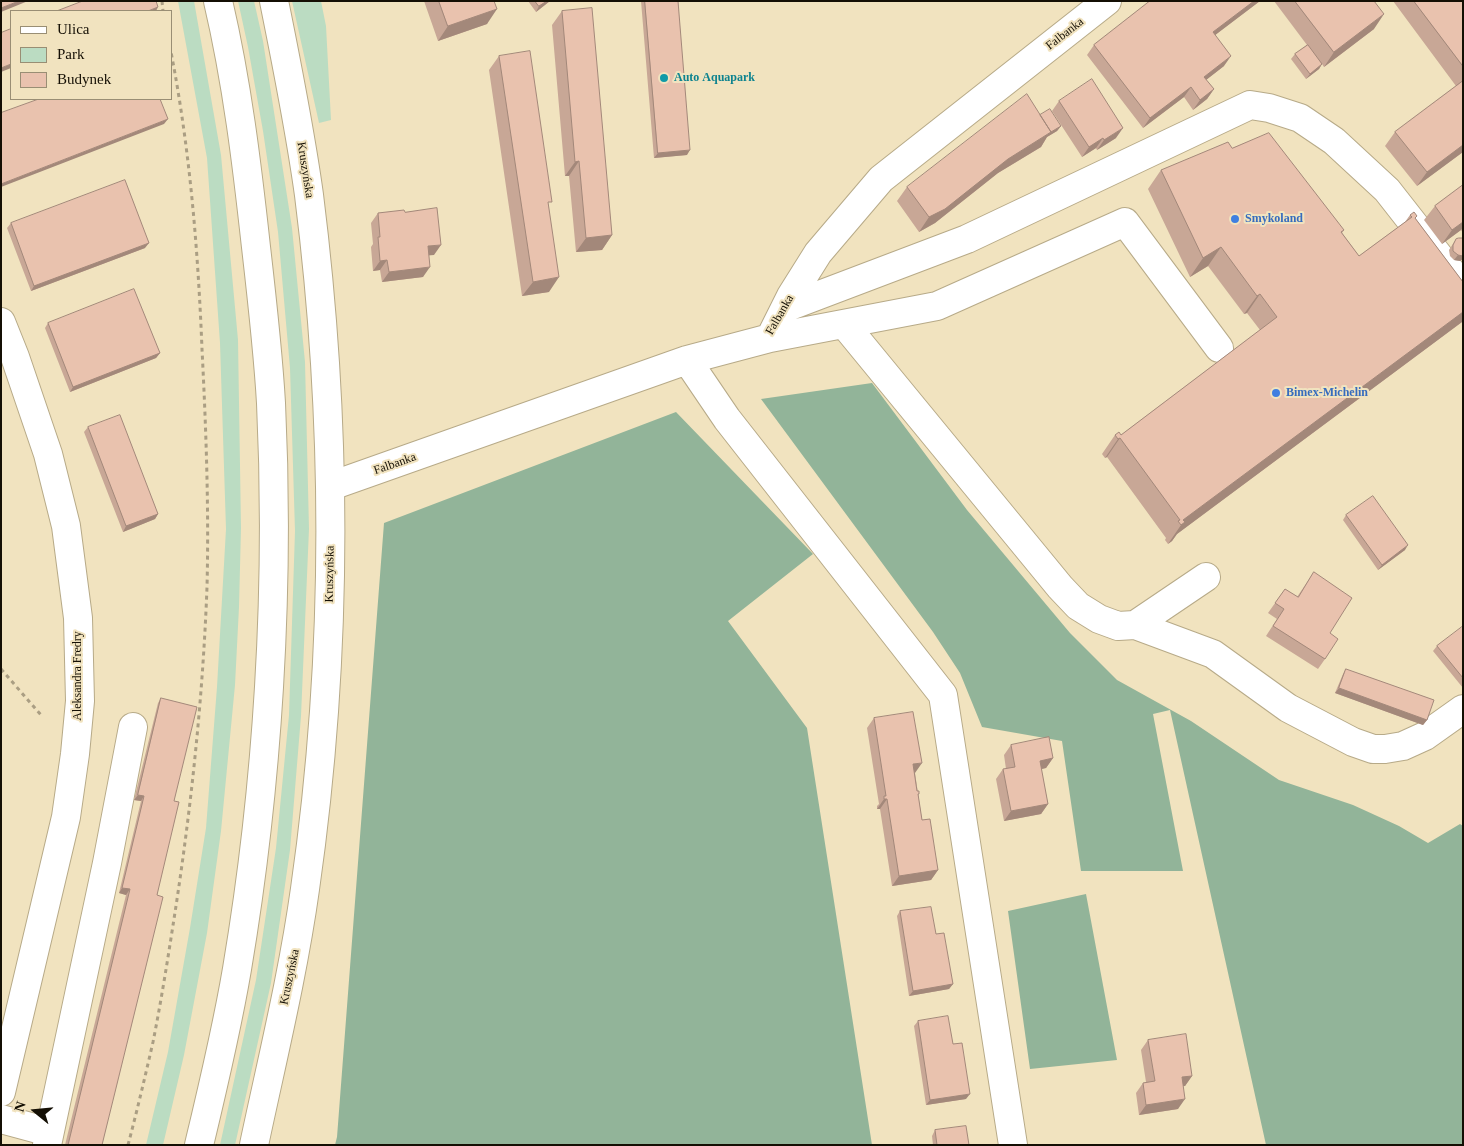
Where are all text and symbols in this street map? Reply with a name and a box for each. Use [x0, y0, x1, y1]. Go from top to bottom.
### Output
legend [10, 10, 172, 100]
street label: Falbanka [1043, 15, 1087, 53]
text: Ulica [57, 21, 89, 37]
text: Park [57, 46, 85, 62]
text: Budynek [57, 71, 111, 87]
place label: Auto Aquapark [674, 71, 755, 85]
marker: Auto Aquapark [658, 72, 670, 84]
street label: Kruszyńska [293, 141, 317, 199]
place label: Smykoland [1245, 212, 1303, 226]
marker: Smykoland [1229, 213, 1241, 225]
street label: Falbanka [763, 292, 797, 338]
place label: Bimex-Michelin [1286, 386, 1368, 400]
marker: Bimex-Michelin [1270, 387, 1282, 399]
street label: Falbanka [372, 450, 418, 478]
street label: Kruszyńska [322, 546, 338, 602]
street label: Aleksandra Fredry [71, 631, 85, 721]
street label: Kruszyńska [277, 948, 303, 1006]
north arrow [10, 1086, 60, 1136]
text: N [12, 1099, 29, 1114]

